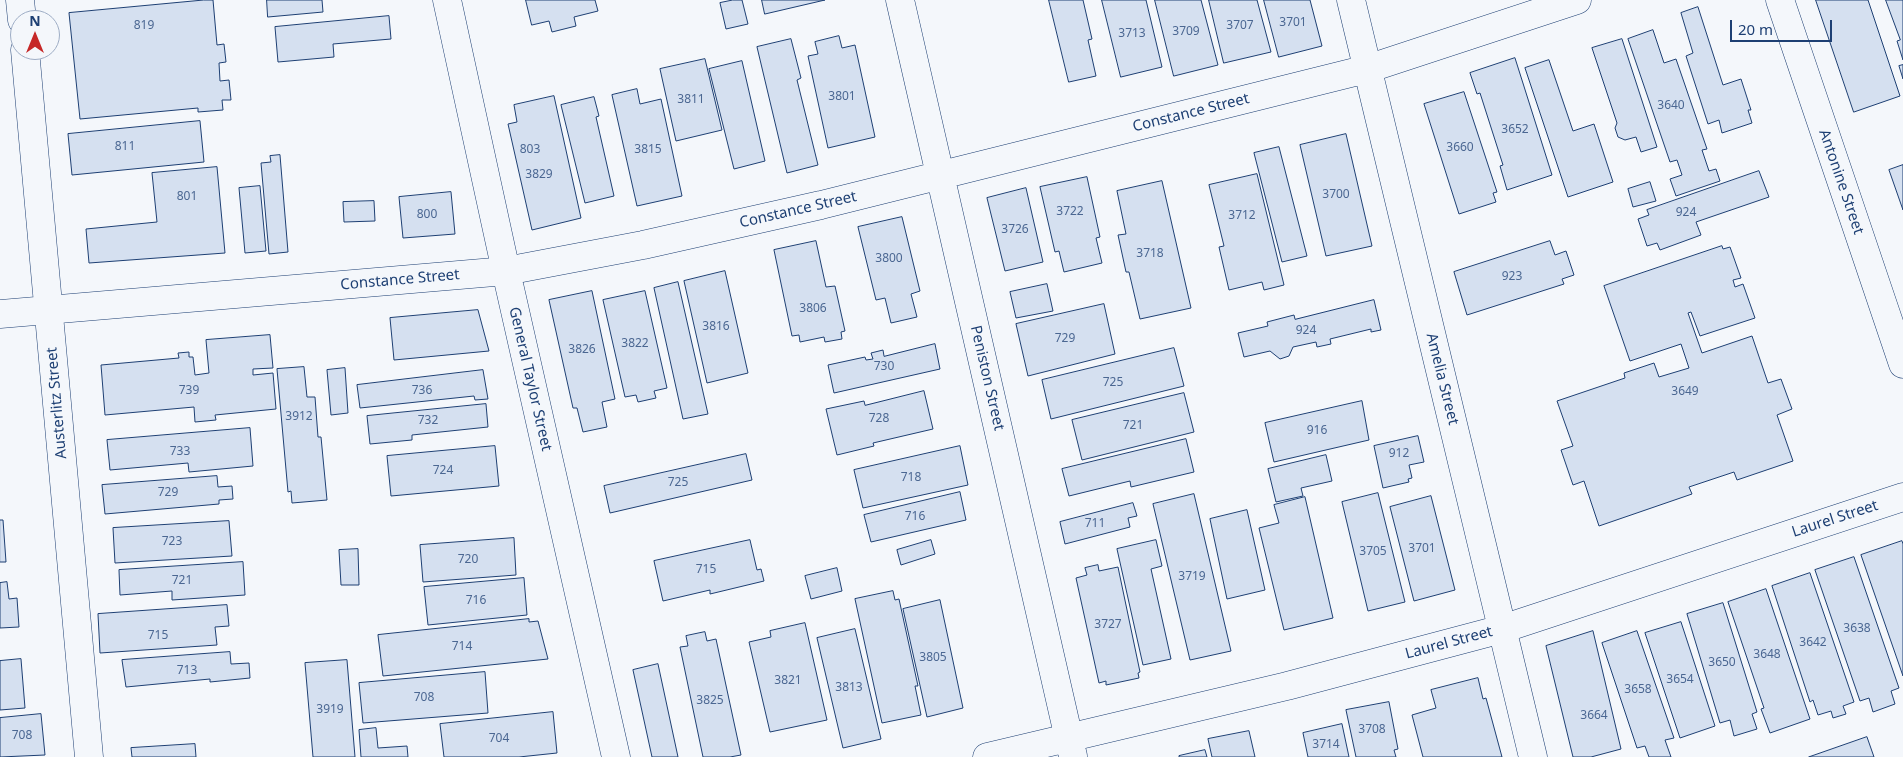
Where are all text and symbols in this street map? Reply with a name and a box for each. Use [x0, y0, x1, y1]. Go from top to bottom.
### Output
north arrow [10, 10, 60, 60]
scale bar [1733, 10, 1836, 42]
text: N [29, 11, 41, 30]
house number: 3701 [1279, 16, 1307, 30]
house number: 819 [134, 19, 154, 33]
house number: 3707 [1226, 19, 1254, 33]
text: 20 m [1738, 19, 1773, 39]
house number: 3709 [1172, 25, 1200, 39]
house number: 3713 [1118, 27, 1146, 41]
house number: 3801 [828, 90, 856, 104]
street label: Constance Street [1131, 90, 1251, 136]
house number: 3811 [677, 93, 705, 107]
house number: 3640 [1657, 99, 1685, 113]
house number: 3652 [1501, 123, 1529, 137]
street label: Antonine Street [1815, 127, 1867, 237]
house number: 811 [115, 140, 135, 154]
house number: 3660 [1446, 141, 1474, 155]
house number: 803 [520, 143, 540, 157]
house number: 3815 [634, 143, 662, 157]
house number: 3829 [525, 168, 553, 182]
street label: Constance Street [738, 188, 858, 232]
house number: 3700 [1322, 188, 1350, 202]
house number: 801 [177, 190, 197, 204]
house number: 3722 [1056, 205, 1084, 219]
house number: 924 [1676, 206, 1696, 220]
house number: 800 [417, 208, 437, 222]
house number: 3712 [1228, 209, 1256, 223]
house number: 3726 [1001, 223, 1029, 237]
house number: 3718 [1136, 247, 1164, 261]
house number: 3800 [875, 252, 903, 266]
street label: Constance Street [340, 266, 460, 294]
house number: 923 [1502, 270, 1522, 284]
house number: 3806 [799, 302, 827, 316]
street label: General Taylor Street [505, 305, 555, 453]
house number: 3816 [702, 320, 730, 334]
street label: Peniston Street [966, 324, 1008, 432]
house number: 924 [1296, 324, 1316, 338]
street label: Amelia Street [1422, 331, 1462, 427]
house number: 729 [1055, 332, 1075, 346]
house number: 3822 [621, 337, 649, 351]
house number: 3826 [568, 343, 596, 357]
street label: Austerlitz Street [43, 346, 71, 460]
house number: 730 [874, 360, 894, 374]
house number: 725 [1103, 376, 1123, 390]
house number: 739 [179, 384, 199, 398]
house number: 736 [412, 384, 432, 398]
house number: 3649 [1671, 385, 1699, 399]
house number: 3912 [285, 410, 313, 424]
house number: 728 [869, 412, 889, 426]
house number: 732 [418, 414, 438, 428]
house number: 721 [1123, 419, 1143, 433]
house number: 916 [1307, 424, 1327, 438]
house number: 733 [170, 445, 190, 459]
house number: 912 [1389, 447, 1409, 461]
house number: 724 [433, 464, 453, 478]
house number: 718 [901, 471, 921, 485]
house number: 725 [668, 476, 688, 490]
house number: 729 [158, 486, 178, 500]
street label: Laurel Street [1790, 497, 1880, 541]
house number: 716 [905, 510, 925, 524]
house number: 711 [1085, 517, 1105, 531]
house number: 723 [162, 535, 182, 549]
house number: 3701 [1408, 542, 1436, 556]
house number: 3705 [1359, 545, 1387, 559]
house number: 720 [458, 553, 478, 567]
house number: 715 [696, 563, 716, 577]
house number: 3719 [1178, 570, 1206, 584]
house number: 721 [172, 574, 192, 588]
house number: 716 [466, 594, 486, 608]
house number: 3727 [1094, 618, 1122, 632]
house number: 3638 [1843, 622, 1871, 636]
street label: Laurel Street [1403, 623, 1495, 663]
house number: 715 [148, 629, 168, 643]
house number: 3642 [1799, 636, 1827, 650]
house number: 714 [452, 640, 472, 654]
house number: 3648 [1753, 648, 1781, 662]
house number: 3805 [919, 651, 947, 665]
house number: 3650 [1708, 656, 1736, 670]
house number: 713 [177, 664, 197, 678]
house number: 3654 [1666, 673, 1694, 687]
house number: 3821 [774, 674, 802, 688]
house number: 3813 [835, 681, 863, 695]
house number: 3658 [1624, 683, 1652, 697]
house number: 708 [414, 691, 434, 705]
house number: 3825 [696, 694, 724, 708]
house number: 3919 [316, 703, 344, 717]
house number: 3664 [1580, 709, 1608, 723]
house number: 3708 [1358, 723, 1386, 737]
house number: 708 [12, 729, 32, 743]
house number: 704 [489, 732, 509, 746]
house number: 3714 [1312, 738, 1340, 752]

